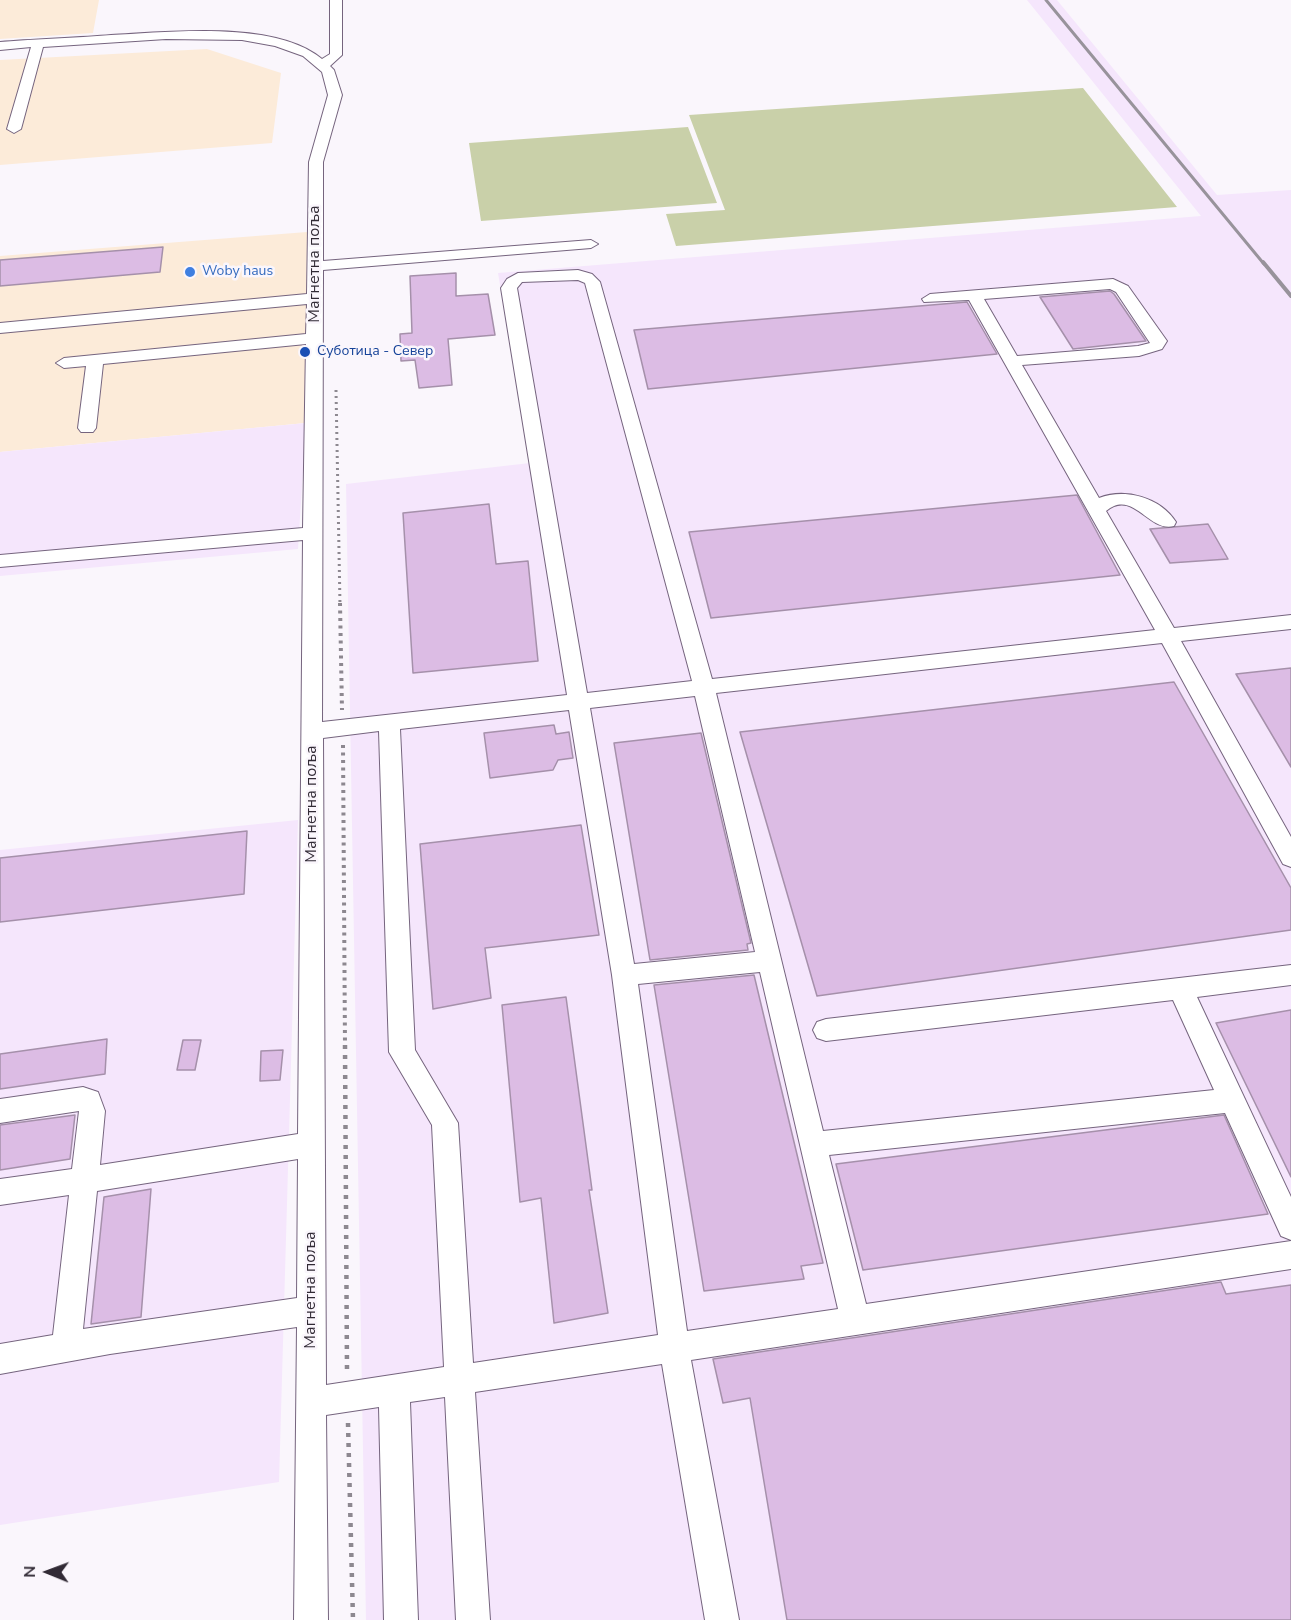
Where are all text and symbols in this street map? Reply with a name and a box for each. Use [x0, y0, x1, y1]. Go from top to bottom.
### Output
street label: Магнетна поља [305, 205, 325, 323]
place label: Woby haus [202, 264, 273, 280]
marker: Woby haus [183, 265, 197, 279]
place label: Суботица - Север [317, 344, 433, 360]
marker: Суботица - Север [298, 345, 312, 359]
street label: Магнетна поља [302, 745, 322, 863]
street label: Магнетна поља [301, 1231, 321, 1349]
north arrow [18, 1542, 78, 1602]
text: N [19, 1566, 41, 1578]

